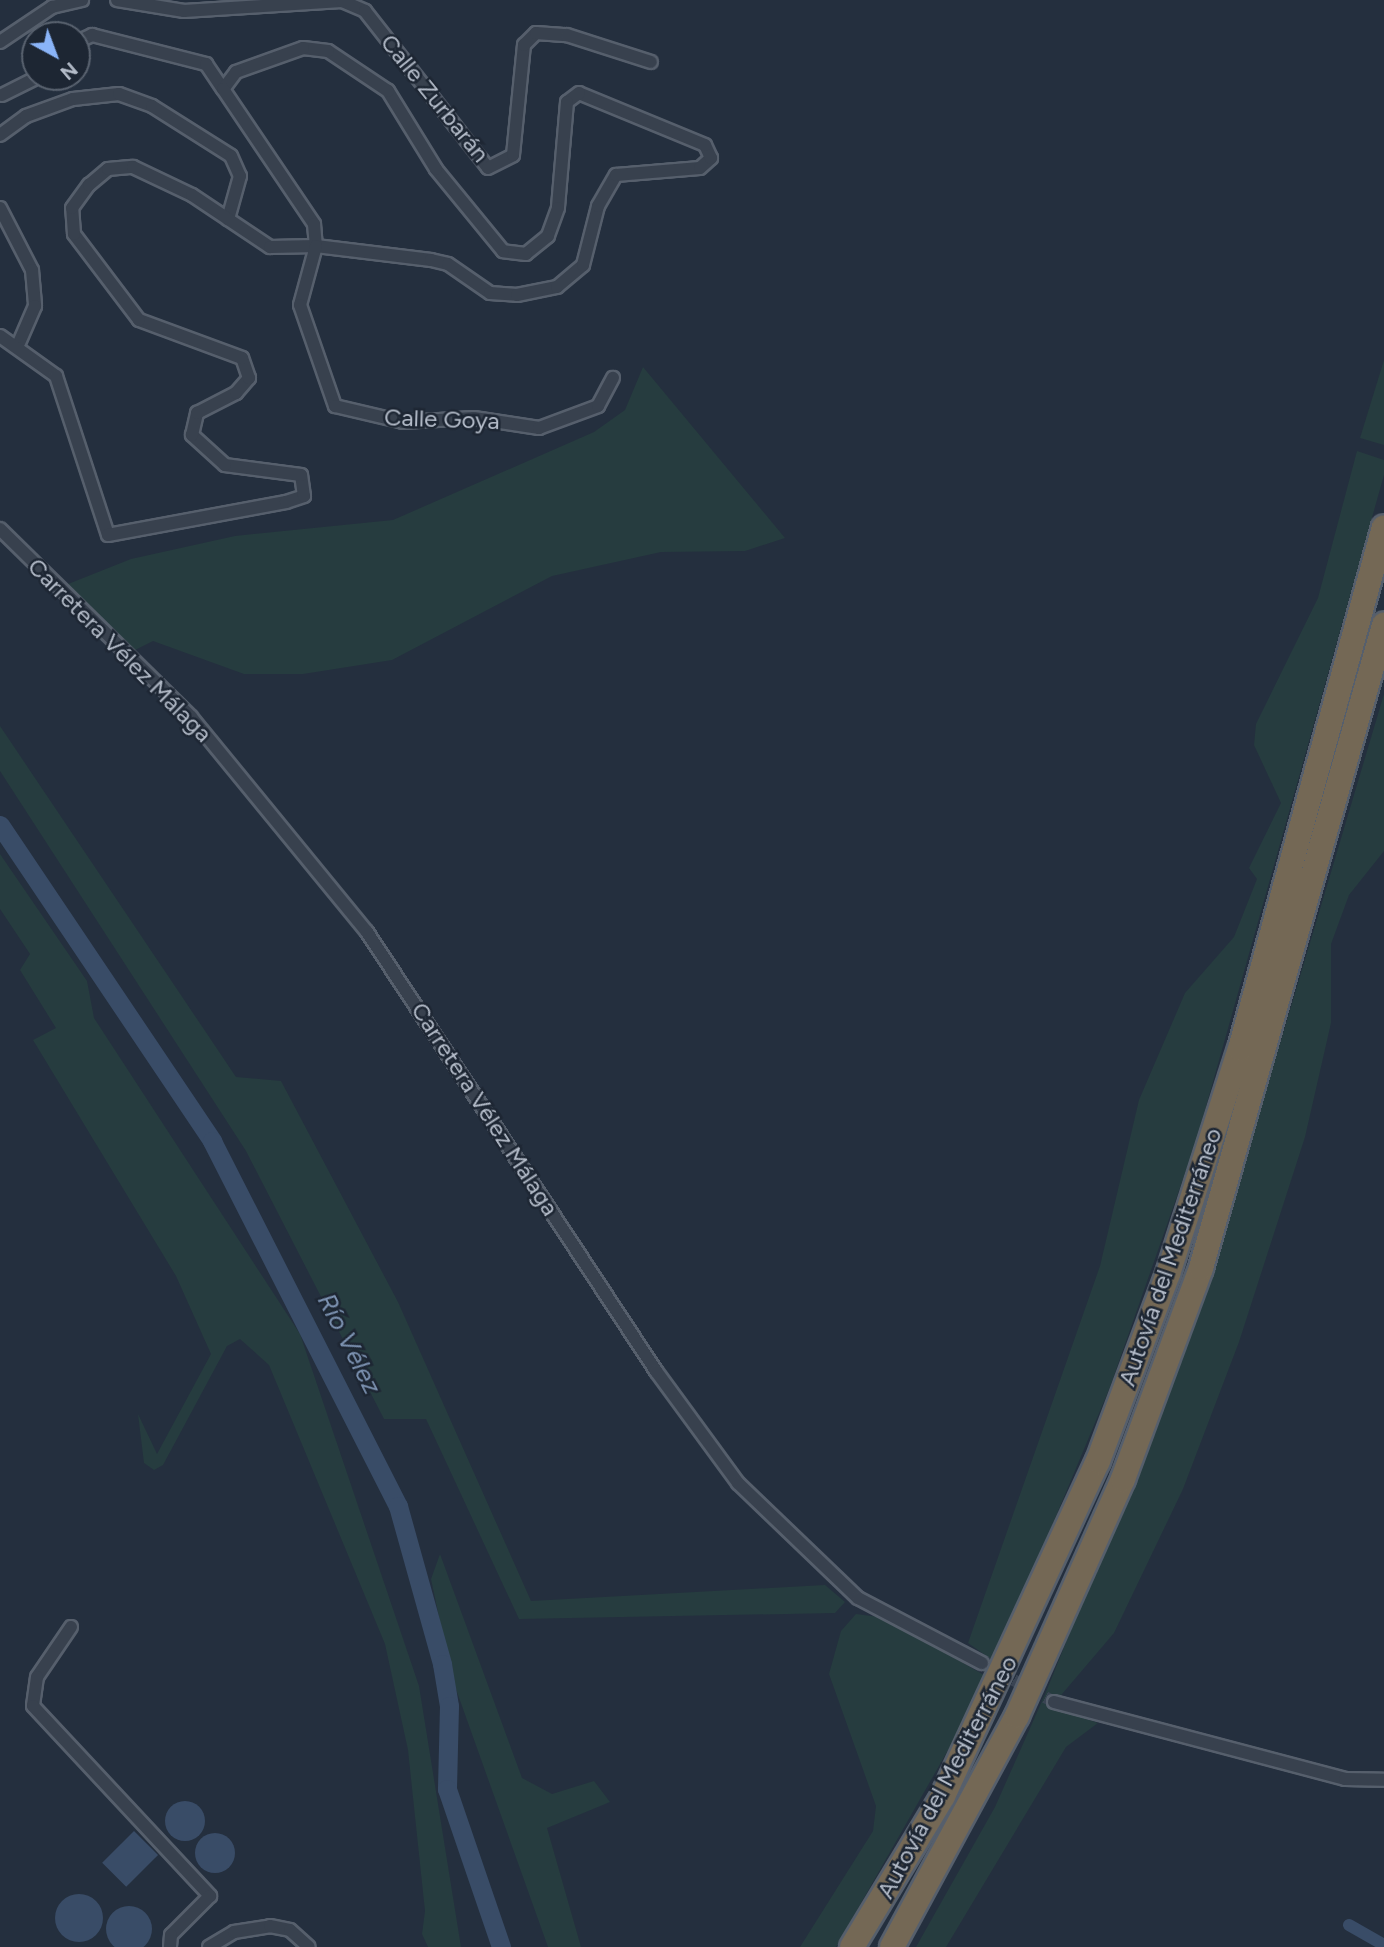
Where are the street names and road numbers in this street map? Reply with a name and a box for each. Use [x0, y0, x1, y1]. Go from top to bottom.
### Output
street label: Calle Zurbarán [375, 28, 495, 168]
street label: Calle Goya [384, 403, 500, 435]
street label: Carretera Vélez Málaga [22, 552, 218, 748]
street label: Carretera Vélez Málaga [405, 997, 565, 1221]
street label: Autovía del Mediterráneo [1112, 1124, 1228, 1390]
street label: Autovía del Mediterráneo [871, 1651, 1023, 1903]

